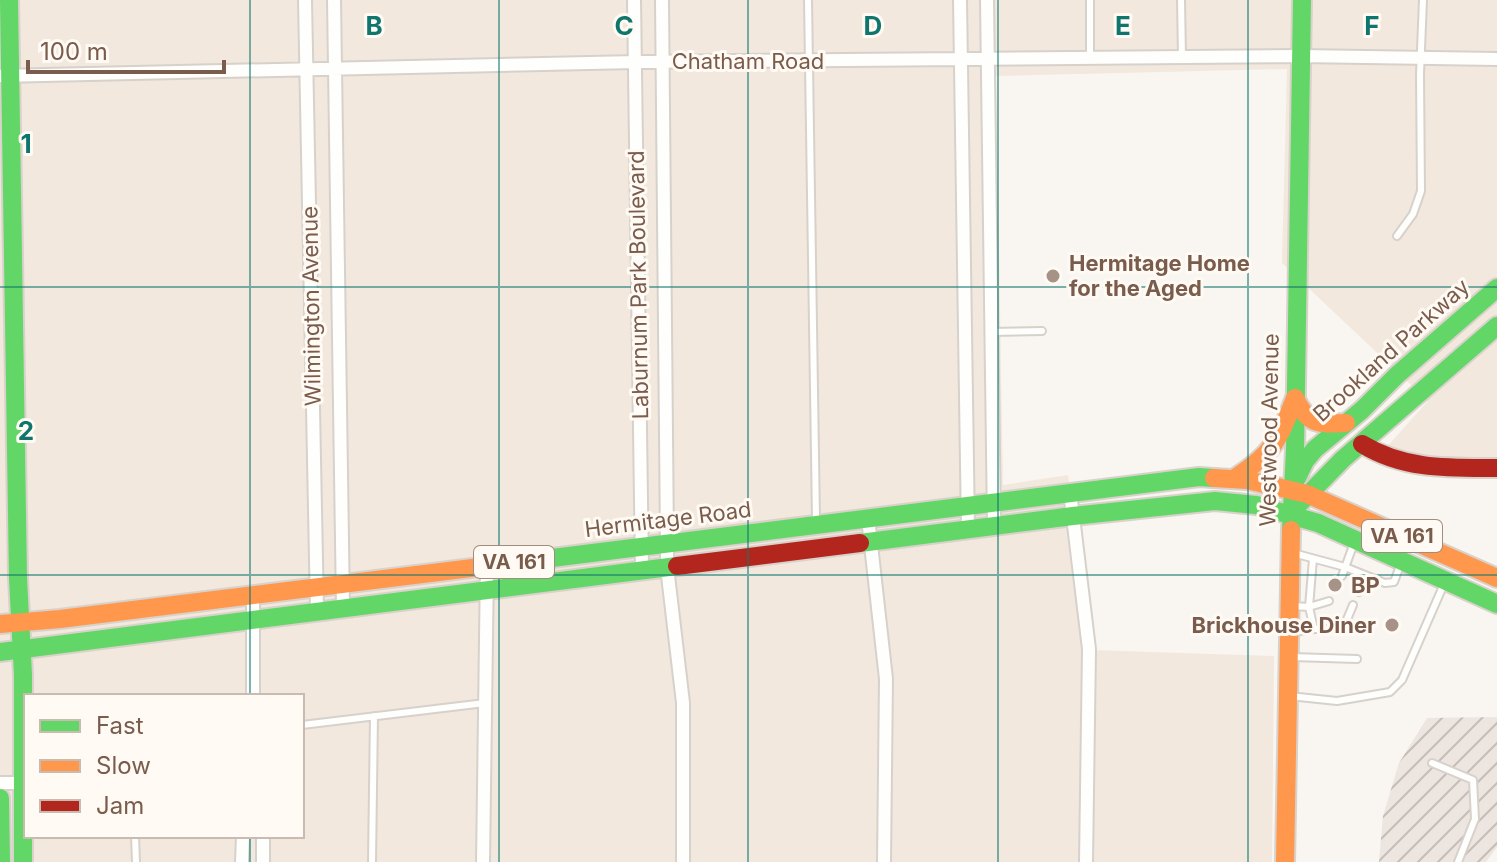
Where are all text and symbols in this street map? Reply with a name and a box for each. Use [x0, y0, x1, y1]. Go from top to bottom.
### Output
text: B [365, 10, 383, 41]
text: C [614, 10, 634, 41]
text: D [864, 10, 882, 41]
text: E [1115, 10, 1131, 41]
text: F [1364, 10, 1380, 41]
scale bar [28, 24, 224, 74]
text: 100 m [40, 37, 108, 66]
street label: Chatham Road [672, 48, 824, 74]
text: 1 [20, 128, 32, 159]
street label: Laburnum Park Boulevard [623, 150, 653, 420]
street label: Wilmington Avenue [296, 206, 326, 406]
place label: Hermitage Home for the Aged [1069, 250, 1250, 301]
marker: Hermitage Home for the Aged [1044, 267, 1062, 285]
street label: Brookland Parkway [1308, 273, 1474, 427]
street label: Westwood Avenue [1254, 333, 1284, 527]
text: 2 [18, 415, 34, 446]
street label: Hermitage Road [583, 496, 753, 542]
road number: VA 161 [1362, 520, 1442, 552]
road number: VA 161 [474, 546, 554, 578]
place label: BP [1351, 572, 1380, 598]
marker: BP [1326, 576, 1344, 594]
place label: Brickhouse Diner [1192, 612, 1376, 638]
marker: Brickhouse Diner [1383, 616, 1401, 634]
legend [24, 694, 304, 838]
text: Fast [96, 711, 144, 740]
text: Slow [96, 751, 151, 780]
text: Jam [96, 791, 144, 820]

